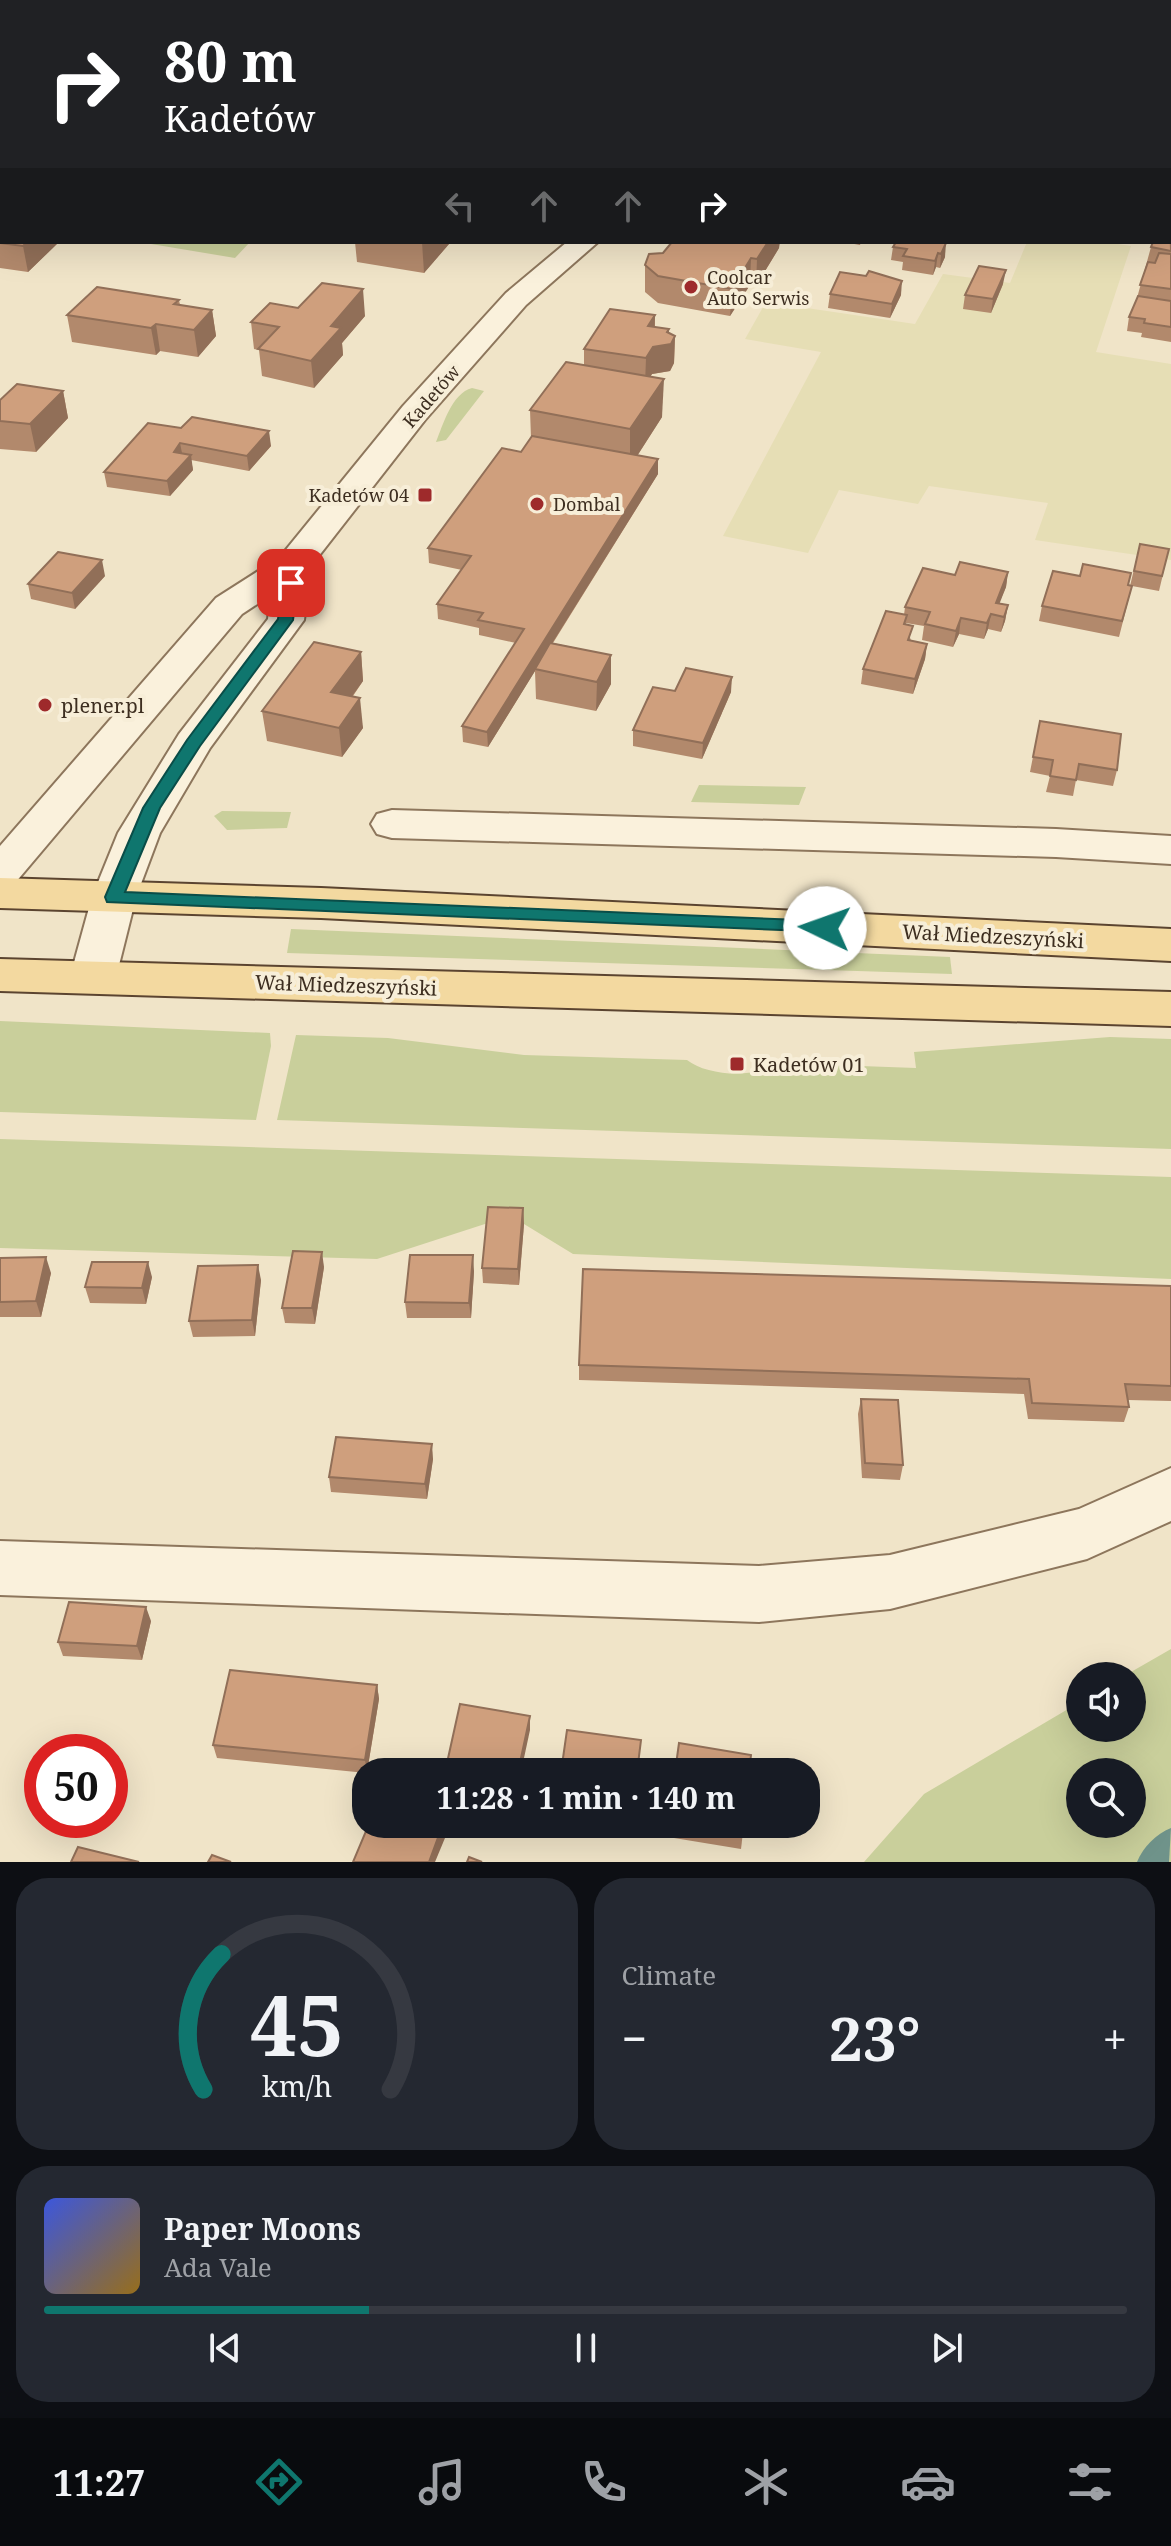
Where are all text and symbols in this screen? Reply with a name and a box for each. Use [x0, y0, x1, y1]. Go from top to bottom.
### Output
text: 80 m [164, 22, 297, 98]
icon: right [32, 32, 136, 136]
text: Kadetów [164, 94, 315, 143]
icon: left [438, 184, 482, 228]
icon: ahead [522, 184, 566, 228]
icon: ahead [606, 184, 650, 228]
icon: right [690, 184, 734, 228]
place label: Coolcar Auto Serwis [707, 265, 809, 310]
marker: Coolcar Auto Serwis [682, 278, 700, 296]
street label: Kadetów [397, 359, 465, 432]
place label: Kadetów 04 [309, 483, 409, 507]
marker: Kadetów 04 [416, 486, 434, 504]
place label: Dombal [553, 492, 621, 516]
marker: Dombal [528, 495, 546, 513]
pin [257, 549, 325, 617]
icon: arrive [269, 561, 313, 605]
place label: plener.pl [61, 692, 144, 719]
marker: plener.pl [36, 696, 54, 714]
position arrow [783, 886, 867, 970]
street label: Wał Miedzeszyński [901, 918, 1085, 954]
street label: Wał Miedzeszyński [255, 968, 438, 1002]
place label: Kadetów 01 [753, 1051, 865, 1078]
marker: Kadetów 01 [728, 1055, 746, 1073]
map controls [1066, 1662, 1146, 1838]
button: sound [1066, 1662, 1146, 1742]
speed limit sign: 50 [24, 1734, 128, 1838]
button: search [1066, 1758, 1146, 1838]
text: 11:28 · 1 min · 140 m [437, 1777, 735, 1818]
text: Climate [622, 1957, 716, 1993]
text: 45 [250, 1967, 344, 2080]
text: 23° [829, 1997, 921, 2079]
text: − [622, 2008, 647, 2068]
text: + [1102, 2008, 1127, 2068]
text: km/h [262, 2066, 332, 2105]
text: Paper Moons [164, 2208, 361, 2249]
text: Ada Vale [164, 2249, 272, 2285]
icon: previous [203, 2326, 247, 2370]
icon: pause [564, 2326, 608, 2370]
icon: next [925, 2326, 969, 2370]
icon: directions [251, 2454, 307, 2510]
icon: music [414, 2454, 470, 2510]
icon: phone [576, 2454, 632, 2510]
icon: climate [738, 2454, 794, 2510]
icon: car [900, 2454, 956, 2510]
icon: filters [1062, 2454, 1118, 2510]
text: 11:27 [53, 2458, 145, 2507]

